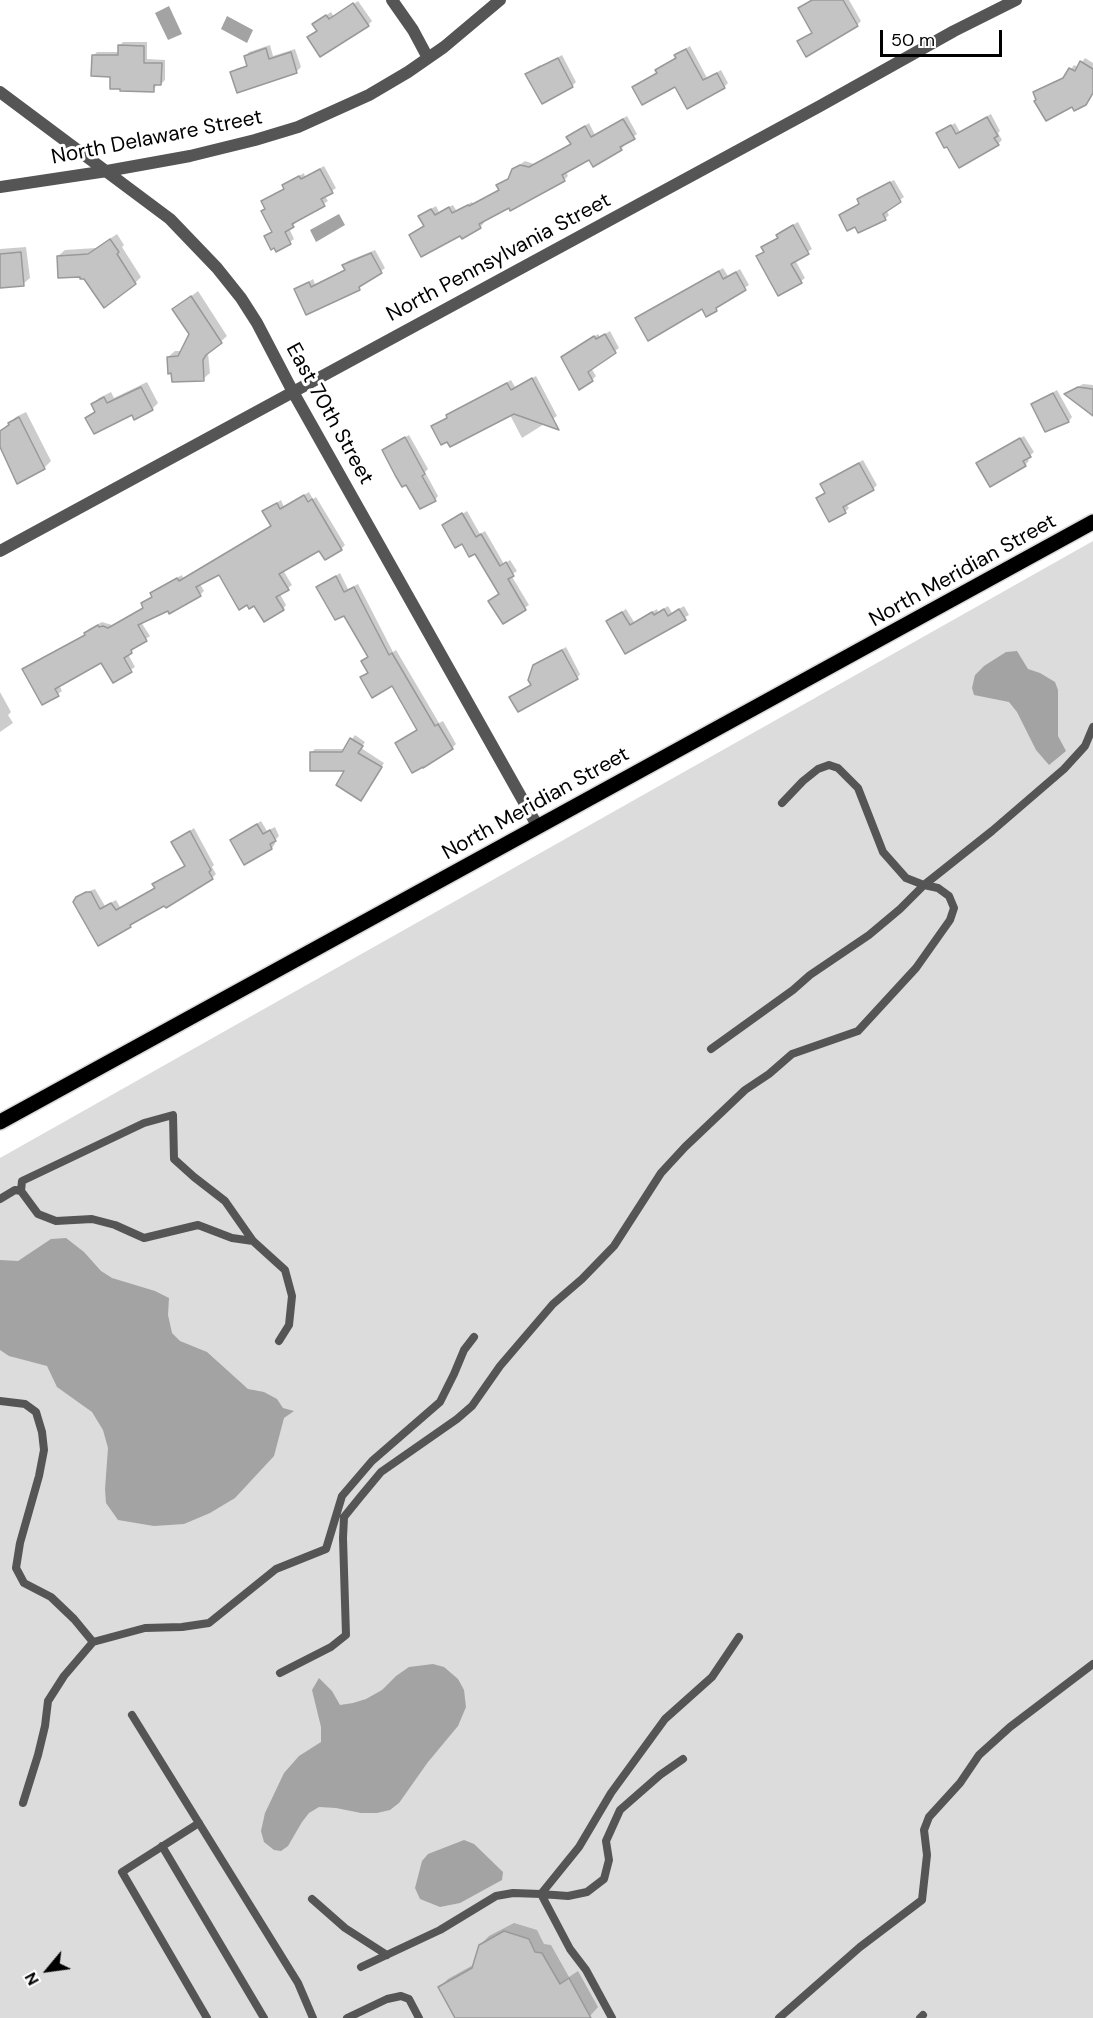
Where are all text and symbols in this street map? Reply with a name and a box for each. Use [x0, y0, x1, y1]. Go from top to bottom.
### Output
scale bar [883, 18, 1004, 56]
text: 50 m [891, 28, 935, 52]
street label: North Delaware Street [49, 105, 265, 171]
street label: North Pennsylvania Street [383, 188, 615, 328]
street label: East 70th Street [280, 339, 378, 489]
street label: North Meridian Street [865, 509, 1061, 633]
street label: North Meridian Street [438, 742, 634, 866]
north arrow [18, 1940, 78, 2000]
text: N [20, 1969, 44, 1989]

